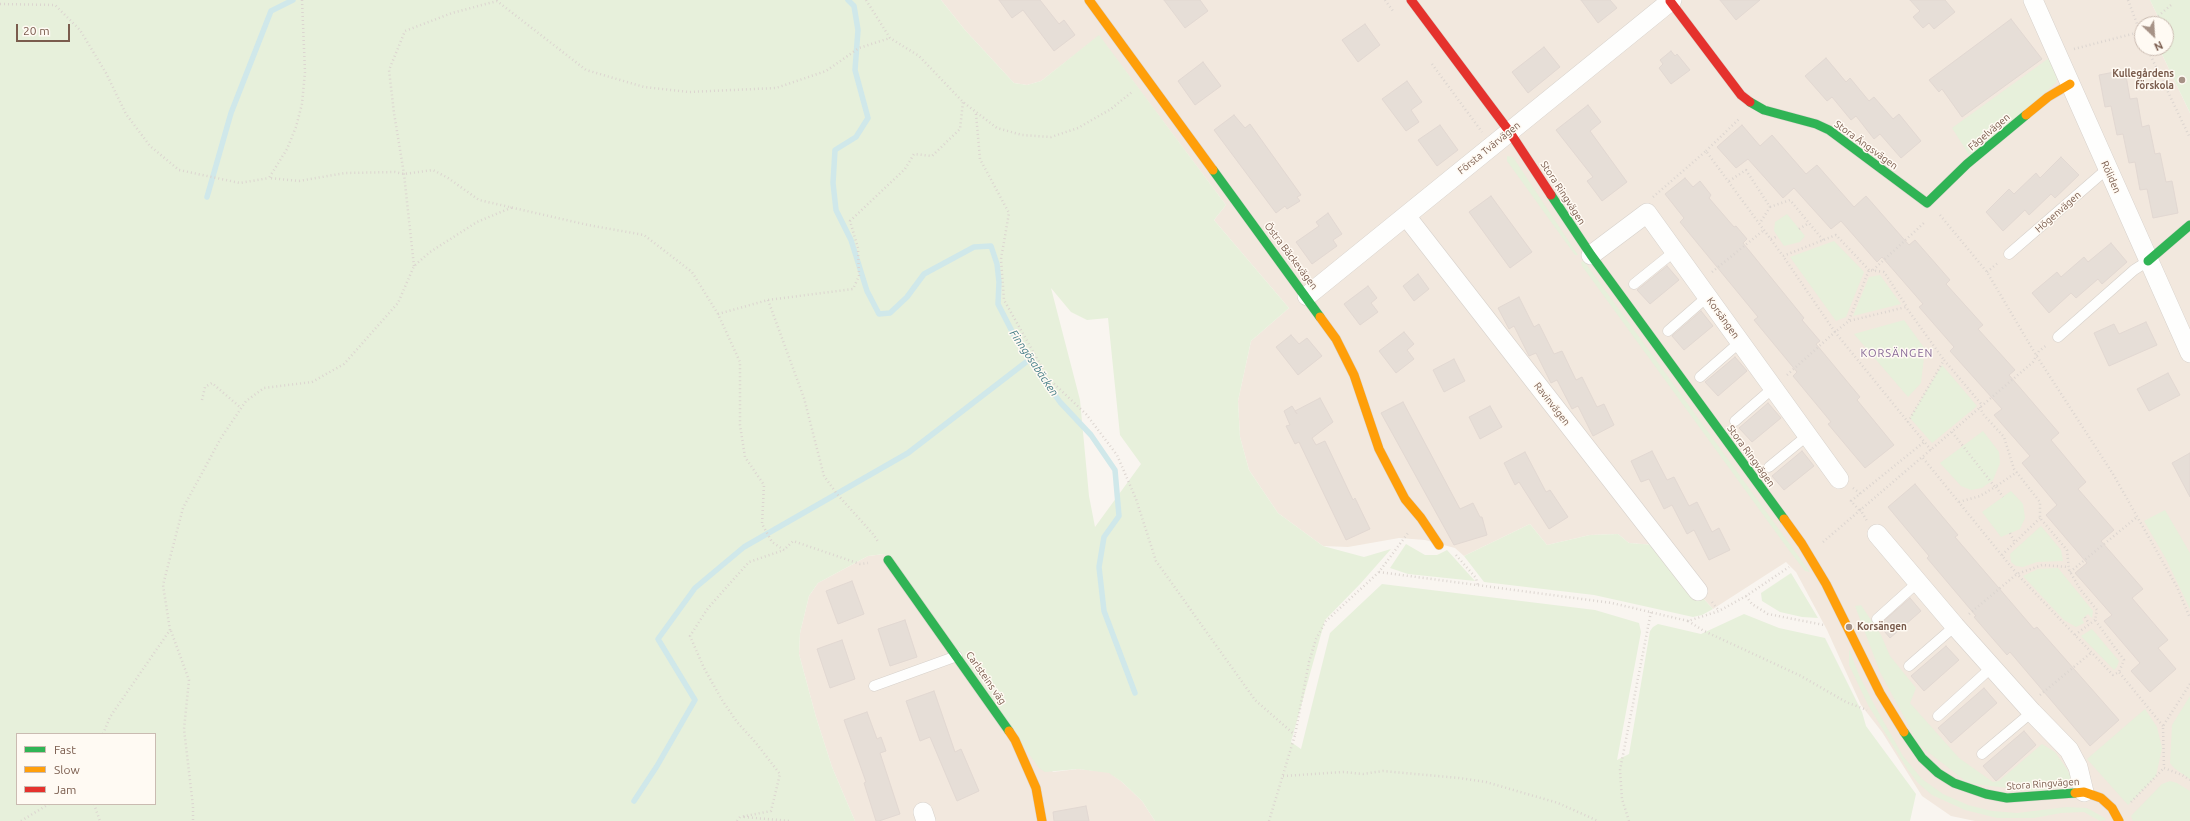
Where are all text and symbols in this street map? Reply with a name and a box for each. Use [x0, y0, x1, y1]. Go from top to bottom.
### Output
scale bar [18, 16, 72, 42]
north arrow [2134, 16, 2174, 56]
text: 20 m [23, 24, 50, 37]
text: N [2152, 39, 2165, 53]
place label: Kullegårdens förskola [2112, 68, 2174, 92]
marker: Kullegårdens förskola [2177, 75, 2187, 85]
street label: Fågelvägen [1966, 111, 2012, 153]
street label: Stora Ängsvägen [1832, 118, 1900, 172]
street label: Första Tvärvägen [1455, 119, 1523, 177]
street label: Stora Ringvägen [1538, 159, 1588, 227]
street label: Röliden [2099, 159, 2123, 195]
street label: Högenvägen [2033, 189, 2083, 235]
street label: Östra Bäckevägen [1262, 220, 1320, 292]
street label: Korsängen [1704, 295, 1742, 341]
water label: Finngösabäcken [1007, 327, 1061, 399]
district label: KORSÄNGEN [1861, 346, 1933, 360]
street label: Ravinvägen [1531, 380, 1573, 428]
street label: Stora Ringvägen [1725, 423, 1777, 489]
place label: Korsängen [1857, 621, 1907, 633]
marker: Korsängen [1844, 622, 1854, 632]
street label: Carlsteins väg [963, 649, 1009, 707]
legend [16, 733, 156, 805]
text: Fast [54, 743, 76, 756]
text: Slow [54, 763, 80, 776]
street label: Stora Ringvägen [2006, 775, 2080, 793]
text: Jam [54, 783, 76, 796]

